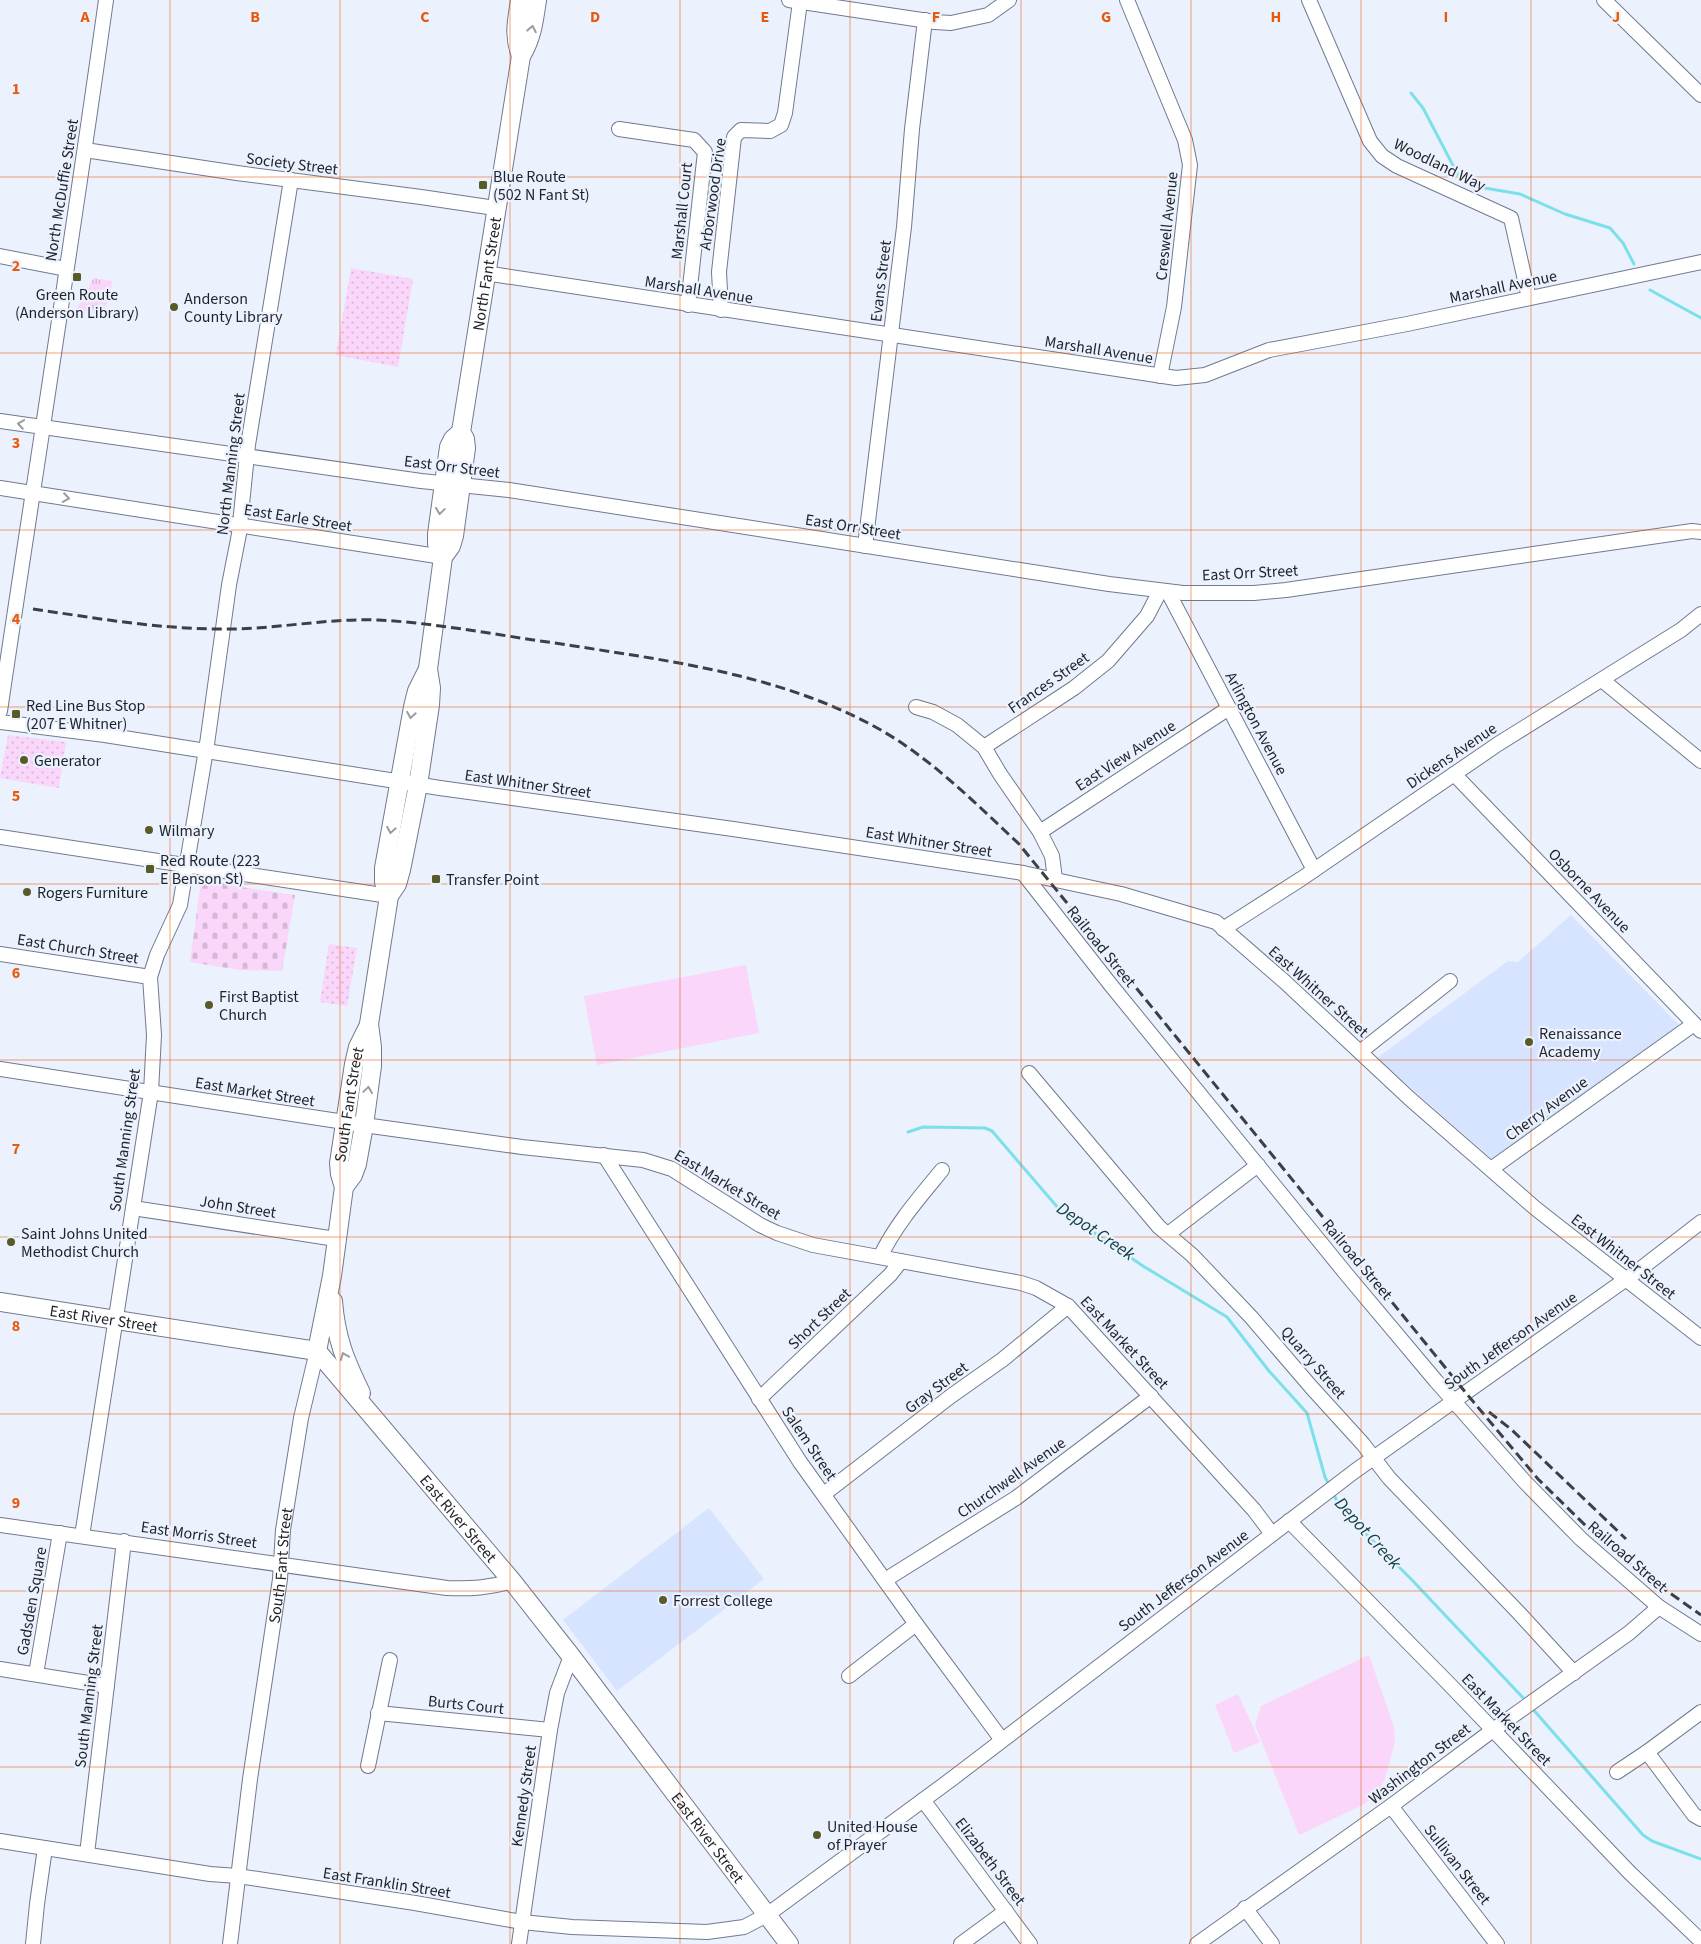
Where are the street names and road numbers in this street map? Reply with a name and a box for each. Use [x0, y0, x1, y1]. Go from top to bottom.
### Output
street label: North McDuffie Street [40, 117, 84, 263]
street label: Woodland Way [1390, 133, 1490, 197]
street label: Arborwood Drive [694, 137, 732, 252]
street label: Society Street [245, 147, 340, 181]
street label: Marshall Court [666, 161, 698, 261]
street label: Creswell Avenue [1150, 171, 1184, 282]
street label: North Fant Street [467, 215, 507, 332]
street label: Evans Street [865, 238, 897, 323]
street label: Marshall Avenue [1447, 265, 1559, 309]
street label: Marshall Avenue [643, 271, 755, 309]
street label: Marshall Avenue [1043, 331, 1155, 369]
street label: North Manning Street [211, 391, 251, 536]
street label: East Orr Street [403, 450, 502, 484]
street label: East Earle Street [242, 499, 354, 537]
street label: East Orr Street [803, 509, 903, 545]
street label: East Orr Street [1201, 559, 1299, 587]
street label: Frances Street [1004, 646, 1094, 719]
street label: Arlington Avenue [1220, 668, 1293, 779]
street label: East View Avenue [1071, 715, 1180, 797]
street label: Dickens Avenue [1402, 717, 1501, 794]
street label: East Whitner Street [463, 764, 593, 804]
street label: East Whitner Street [864, 821, 994, 863]
street label: Osborne Avenue [1543, 844, 1635, 938]
street label: Railroad Street [1061, 901, 1141, 993]
street label: East Church Street [16, 929, 141, 970]
street label: East Whitner Street [1264, 941, 1374, 1043]
street label: South Fant Street [329, 1044, 370, 1164]
street label: South Manning Street [104, 1066, 146, 1213]
street label: Cherry Avenue [1501, 1071, 1592, 1146]
street label: East Market Street [193, 1072, 317, 1112]
street label: East Market Street [670, 1144, 785, 1226]
street label: John Street [198, 1190, 278, 1224]
street label: East Whitner Street [1566, 1209, 1681, 1305]
street label: Railroad Street [1317, 1215, 1398, 1305]
street label: Short Street [783, 1283, 857, 1354]
street label: South Jefferson Avenue [1440, 1286, 1582, 1395]
street label: East Market Street [1075, 1291, 1174, 1395]
street label: East River Street [48, 1300, 160, 1338]
street label: Quarry Street [1276, 1322, 1351, 1404]
street label: Gray Street [900, 1356, 973, 1419]
street label: Salem Street [776, 1402, 842, 1486]
street label: Churchwell Avenue [953, 1432, 1070, 1524]
street label: East River Street [414, 1470, 502, 1568]
street label: South Fant Street [263, 1506, 299, 1625]
street label: East Morris Street [139, 1516, 259, 1554]
street label: Railroad Street [1583, 1516, 1672, 1598]
street label: South Jefferson Avenue [1114, 1524, 1253, 1637]
street label: Gadsden Square [12, 1545, 52, 1657]
street label: South Manning Street [69, 1623, 109, 1769]
street label: East Market Street [1456, 1669, 1557, 1771]
street label: Burts Court [427, 1690, 506, 1720]
street label: Washington Street [1364, 1718, 1476, 1809]
street label: Kennedy Street [506, 1743, 542, 1848]
street label: East River Street [666, 1788, 749, 1888]
street label: Elizabeth Street [950, 1813, 1031, 1911]
street label: Sullivan Street [1419, 1820, 1496, 1910]
street label: East Franklin Street [321, 1862, 453, 1904]

